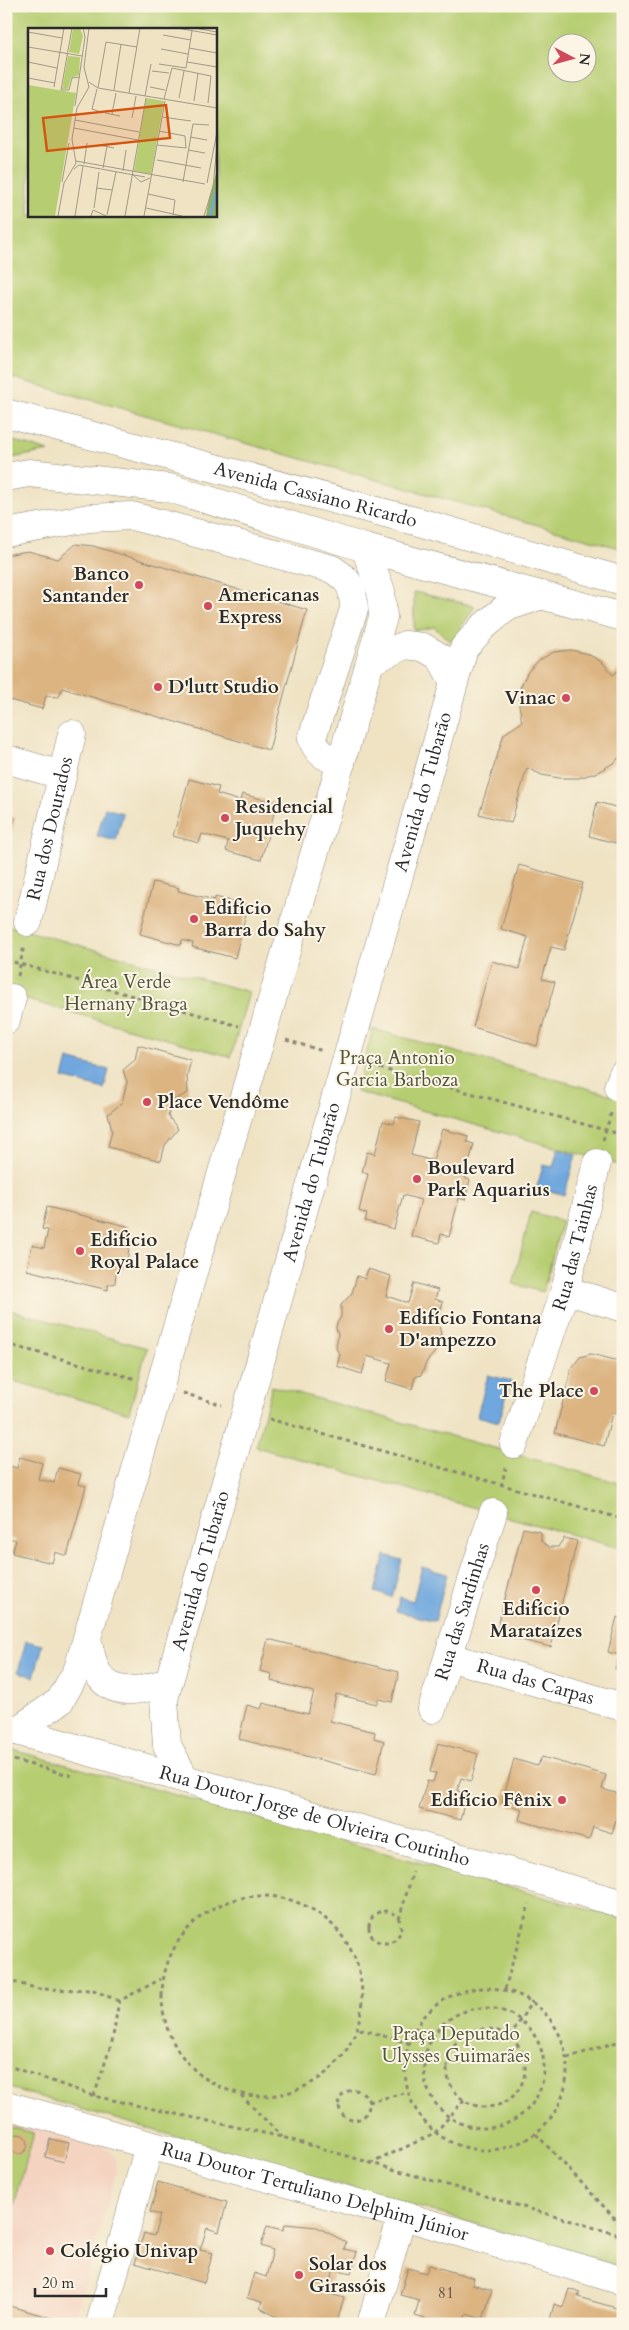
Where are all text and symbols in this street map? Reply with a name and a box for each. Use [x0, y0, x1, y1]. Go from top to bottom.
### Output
inset map [28, 28, 216, 216]
north arrow [546, 32, 596, 82]
text: N [574, 52, 595, 66]
street label: Avenida Cassiano Ricardo [211, 455, 420, 534]
place label: Banco Santander [43, 561, 129, 609]
marker: Banco Santander [133, 579, 145, 591]
place label: Americanas Express [218, 582, 319, 630]
marker: Americanas Express [202, 600, 214, 612]
place label: D'lutt Studio [168, 674, 279, 700]
marker: D'lutt Studio [152, 681, 164, 693]
place label: Vinac [505, 685, 556, 711]
marker: Vinac [560, 692, 572, 704]
street label: Avenida do Tubarão [388, 709, 458, 875]
street label: Rua dos Dourados [20, 754, 79, 903]
place label: Residencial Juquehy [232, 794, 334, 842]
marker: Residencial Juquehy [219, 812, 231, 824]
place label: Edifício Barra do Sahy [204, 895, 326, 943]
marker: Edifício Barra do Sahy [188, 913, 200, 925]
park label: Área Verde Hernany Braga [64, 969, 188, 1017]
park label: Praça Antonio Garcia Barboza [336, 1045, 458, 1093]
place label: Place Vendôme [157, 1089, 289, 1115]
marker: Place Vendôme [141, 1096, 153, 1108]
street label: Avenida do Tubarão [276, 1099, 347, 1265]
place label: Boulevard Park Aquarius [427, 1155, 550, 1203]
marker: Boulevard Park Aquarius [411, 1173, 423, 1185]
street label: Rua das Tainhas [546, 1181, 604, 1314]
place label: Edifício Royal Palace [90, 1227, 199, 1275]
marker: Edifício Royal Palace [74, 1245, 86, 1257]
place label: Edifício Fontana D'ampezzo [399, 1305, 542, 1353]
marker: Edifício Fontana D'ampezzo [383, 1323, 395, 1335]
place label: The Place [499, 1378, 584, 1404]
marker: The Place [588, 1385, 600, 1397]
street label: Avenida do Tubarão [165, 1488, 236, 1654]
street label: Rua das Sardinhas [429, 1540, 496, 1684]
marker: Edifício Marataízes [530, 1584, 542, 1596]
place label: Edifício Marataízes [490, 1596, 582, 1644]
street label: Rua das Carpas [474, 1653, 597, 1711]
street label: Rua Doutor Jorge de Olvieira Coutinho [156, 1759, 473, 1873]
place label: Edifício Fênix [430, 1787, 553, 1813]
marker: Edifício Fênix [556, 1794, 568, 1806]
park label: Praça Deputado Ulysses Guimarães [382, 2021, 530, 2069]
street label: Rua Doutor Tertuliano Delphim Júnior [158, 2136, 472, 2248]
place label: Colégio Univap [60, 2238, 198, 2264]
marker: Colégio Univap [44, 2245, 56, 2257]
place label: Solar dos Girassóis [309, 2251, 387, 2299]
scale bar [35, 2265, 106, 2297]
marker: Solar dos Girassóis [293, 2269, 305, 2281]
text: 20 m [42, 2273, 74, 2293]
house number: 81 [438, 2282, 454, 2304]

